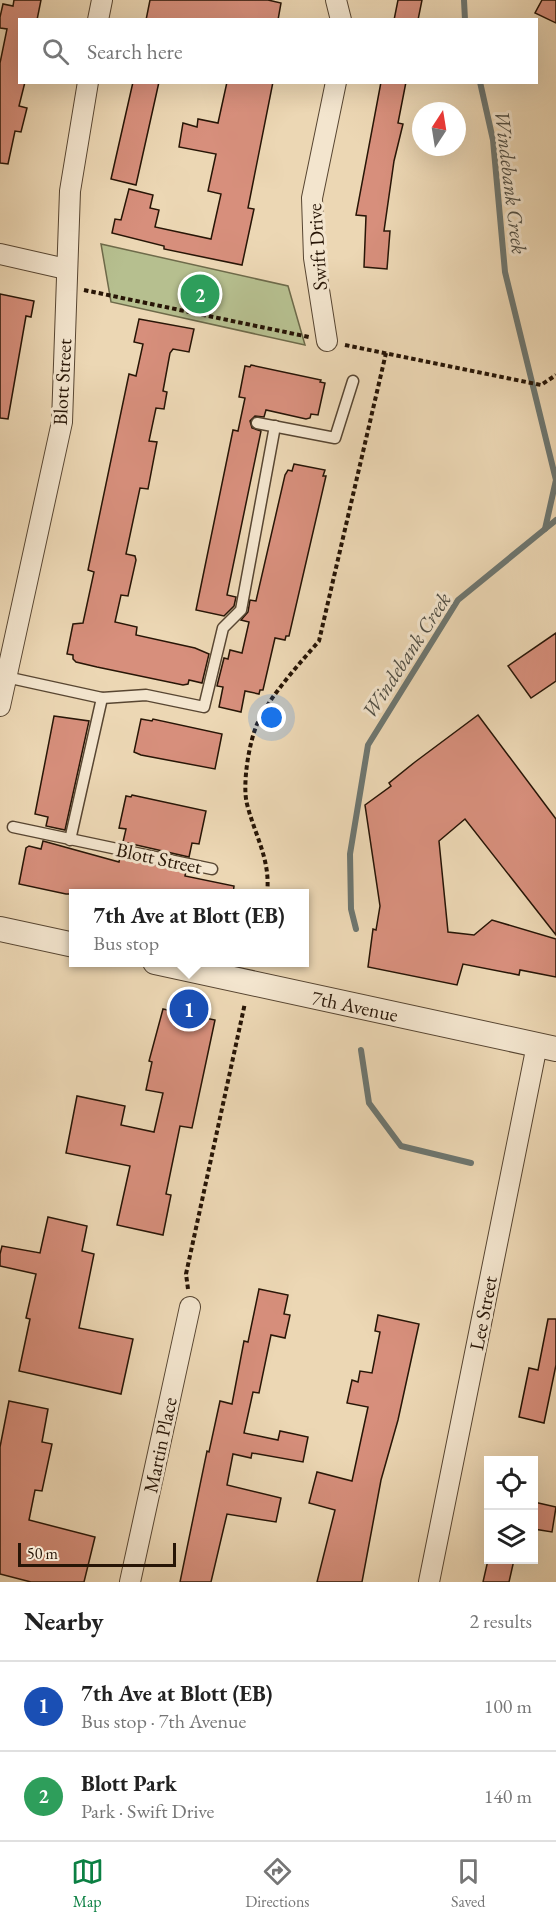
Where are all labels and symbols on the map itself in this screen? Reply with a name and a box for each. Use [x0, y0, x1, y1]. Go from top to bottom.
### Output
north arrow [412, 102, 466, 156]
water label: Windebank Creek [489, 109, 533, 256]
street label: Swift Drive [301, 202, 333, 291]
pin: 2 [180, 272, 220, 316]
street label: Blott Street [47, 337, 77, 426]
water label: Windebank Creek [355, 587, 457, 723]
your location [257, 703, 286, 732]
street label: Blott Street [114, 836, 205, 880]
street label: 7th Avenue [309, 984, 401, 1028]
pin: 1 [170, 986, 208, 1032]
street label: Lee Street [463, 1273, 503, 1352]
street label: Martin Place [137, 1394, 183, 1495]
scale bar [18, 1540, 176, 1568]

